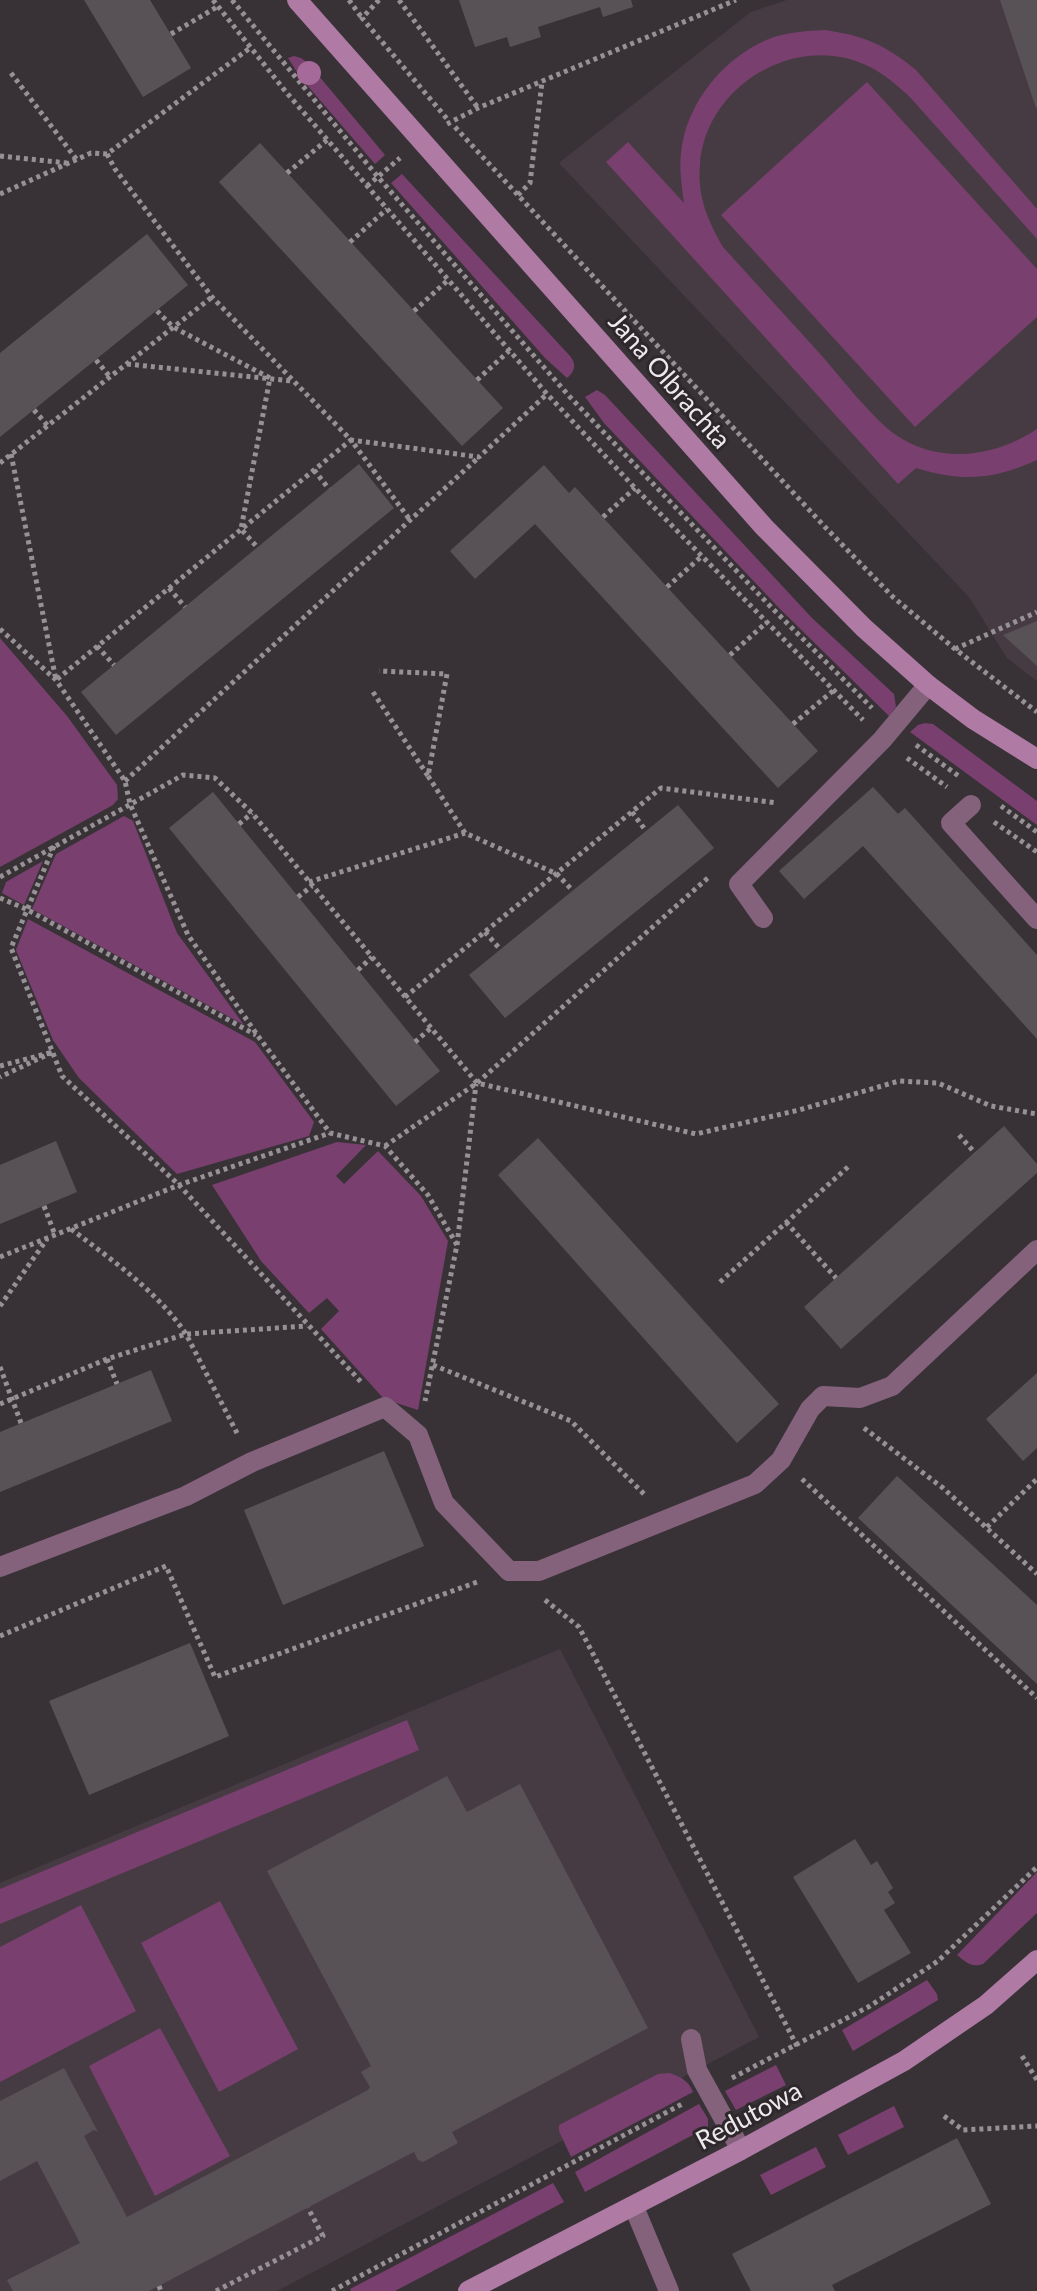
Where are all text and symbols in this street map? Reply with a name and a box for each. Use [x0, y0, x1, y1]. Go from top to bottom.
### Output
street label: Jana Olbrachta [601, 307, 737, 455]
street label: Redutowa [691, 2075, 807, 2157]

